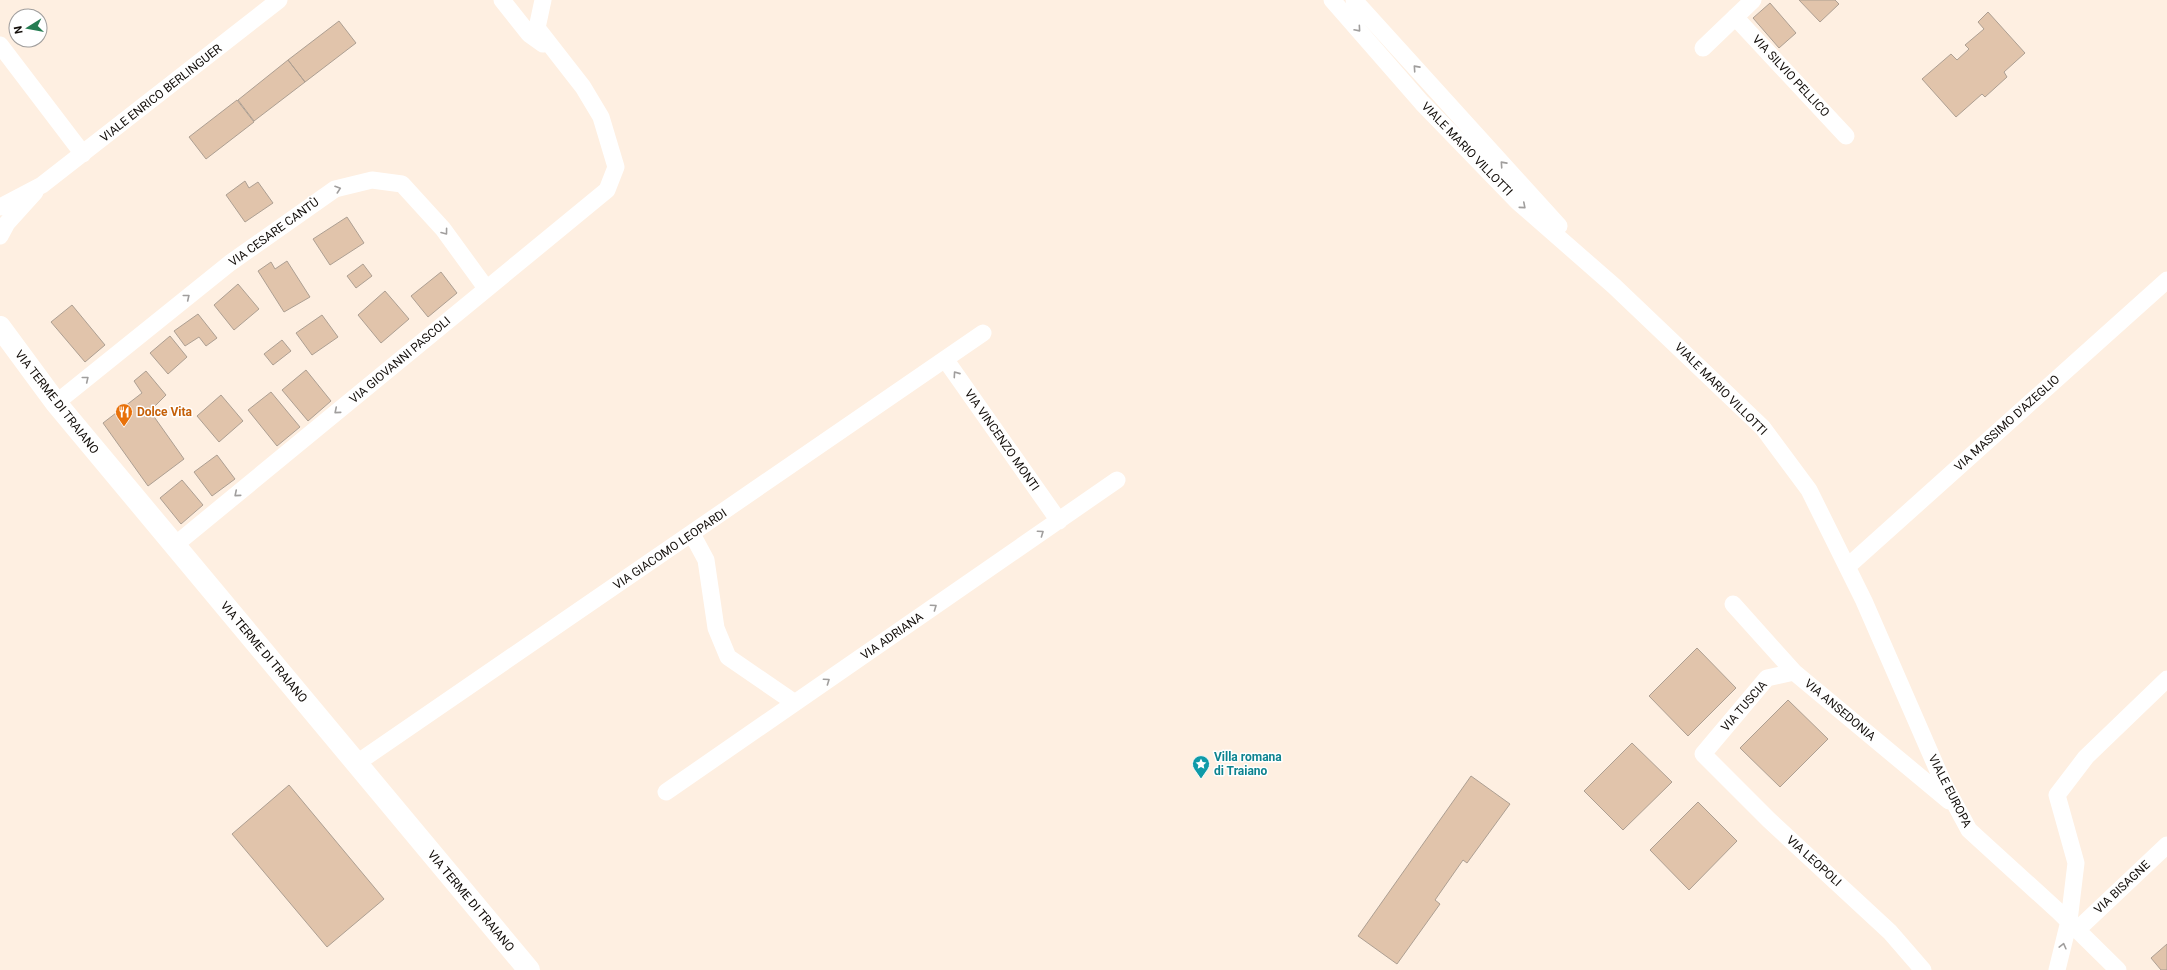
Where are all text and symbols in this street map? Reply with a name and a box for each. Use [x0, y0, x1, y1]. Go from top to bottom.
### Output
north arrow [8, 8, 48, 48]
text: N [12, 25, 26, 35]
one-way arrow [1353, 25, 1360, 32]
street label: VIA SILVIO PELLICO [1750, 32, 1832, 120]
street label: VIALE ENRICO BERLINGUER [97, 41, 225, 145]
one-way arrow [1413, 65, 1421, 73]
street label: VIALE MARIO VILLOTTI [1419, 99, 1515, 199]
one-way arrow [1501, 162, 1508, 169]
one-way arrow [335, 185, 342, 194]
street label: VIA CESARE CANTÙ [226, 194, 322, 269]
one-way arrow [1518, 202, 1525, 209]
one-way arrow [441, 228, 448, 235]
one-way arrow [183, 295, 190, 302]
street label: VIA GIOVANNI PASCOLI [347, 314, 453, 406]
street label: VIALE MARIO VILLOTTI [1672, 340, 1770, 438]
street label: VIA TERME DI TRAIANO [12, 347, 102, 457]
one-way arrow [954, 372, 961, 379]
street label: VIA MASSIMO D'AZEGLIO [1952, 372, 2062, 474]
one-way arrow [81, 376, 88, 383]
street label: VIA VINCENZO MONTI [962, 387, 1042, 493]
restaurant icon: Dolce Vita [114, 402, 134, 427]
place label: Dolce Vita [137, 405, 193, 419]
one-way arrow [335, 407, 342, 414]
one-way arrow [234, 489, 242, 496]
street label: VIA GIACOMO LEOPARDI [611, 506, 729, 592]
one-way arrow [1037, 530, 1044, 538]
street label: VIA TERME DI TRAIANO [218, 599, 310, 705]
one-way arrow [930, 604, 937, 612]
street label: VIA ADRIANA [858, 609, 926, 663]
street label: VIA ANSEDONIA [1802, 676, 1878, 744]
one-way arrow [823, 678, 830, 686]
street label: VIA TUSCIA [1718, 678, 1770, 734]
place label: Villa romana di Traiano [1214, 750, 1282, 778]
street label: VIALE EUROPA [1926, 752, 1974, 830]
place icon: Villa romana di Traiano [1191, 754, 1211, 779]
street label: VIA LEOPOLI [1784, 833, 1844, 889]
street label: VIA TERME DI TRAIANO [425, 848, 517, 954]
street label: VIA BISAGNE [2091, 858, 2153, 916]
one-way arrow [2058, 942, 2066, 949]

